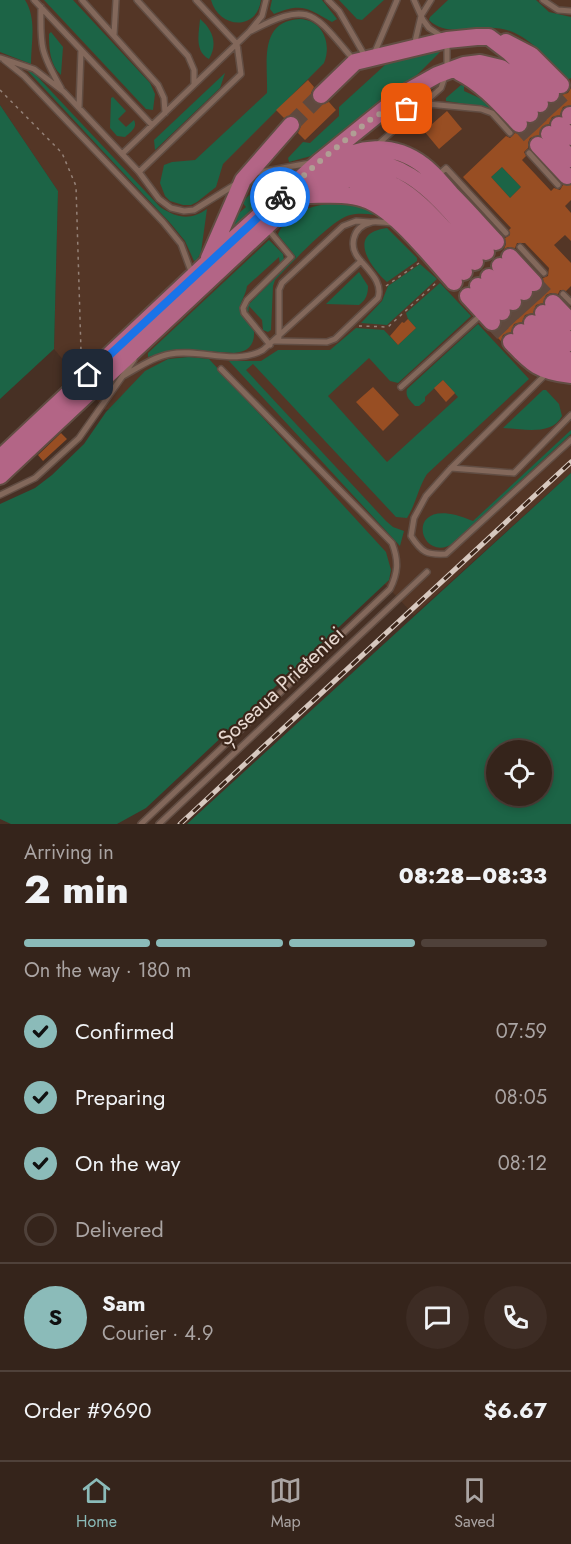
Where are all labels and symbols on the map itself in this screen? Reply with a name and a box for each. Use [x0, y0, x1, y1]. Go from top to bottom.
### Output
pin [381, 83, 432, 134]
courier [250, 167, 310, 227]
pin [62, 349, 113, 400]
street label: Șoseaua Prieteniei [211, 619, 351, 753]

